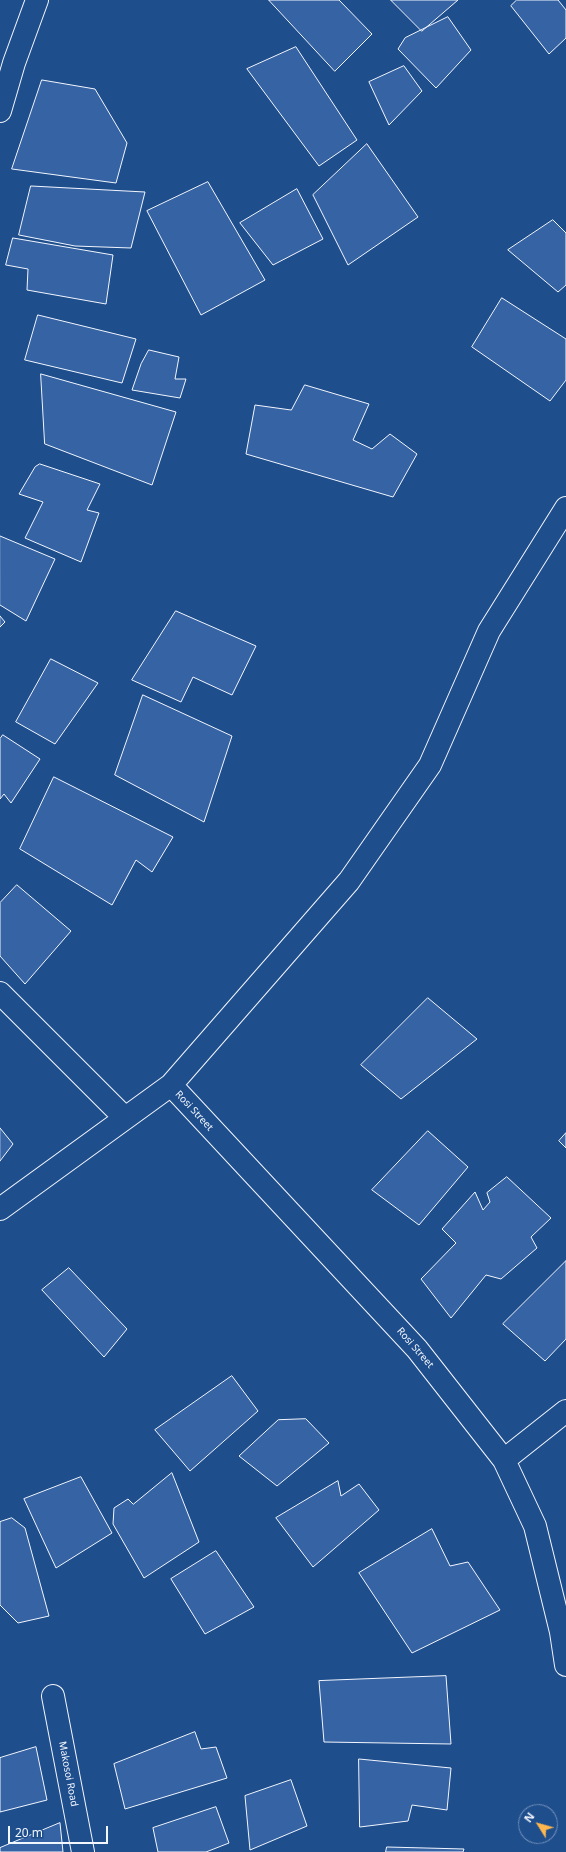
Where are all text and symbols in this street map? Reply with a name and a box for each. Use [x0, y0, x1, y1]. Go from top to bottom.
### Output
street label: Rosi Street [173, 1089, 215, 1133]
street label: Rosi Street [394, 1325, 436, 1371]
street label: Makosoi Road [56, 1740, 80, 1808]
north arrow [518, 1804, 558, 1844]
text: N [520, 1809, 537, 1825]
scale bar [10, 1818, 110, 1844]
text: 20 m [15, 1824, 43, 1841]

